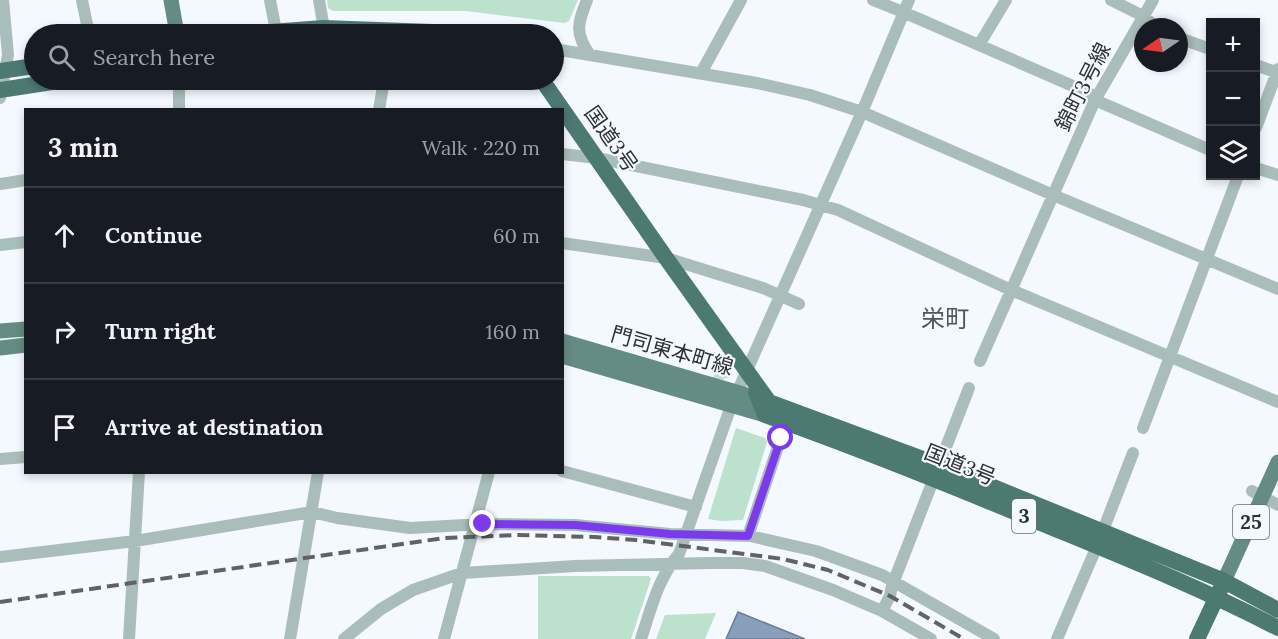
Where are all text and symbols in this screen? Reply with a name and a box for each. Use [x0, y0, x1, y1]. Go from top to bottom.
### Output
north arrow [1134, 18, 1188, 72]
map controls [1206, 18, 1260, 180]
button: + [1206, 18, 1260, 72]
search box [24, 24, 564, 90]
street label: 錦町3号線 [1049, 38, 1116, 136]
icon: search [45, 41, 78, 74]
text: Search here [93, 43, 215, 71]
button: − [1206, 72, 1260, 126]
street label: 国道3号 [579, 100, 644, 177]
button: layers [1206, 126, 1260, 180]
text: 3 min [48, 131, 118, 164]
text: Walk · 220 m [422, 135, 540, 160]
icon: ahead [48, 219, 81, 252]
text: Continue [105, 221, 202, 249]
text: 60 m [493, 223, 540, 248]
district label: 栄町 [921, 303, 969, 334]
icon: right [48, 315, 81, 348]
text: Turn right [105, 317, 216, 345]
text: 160 m [486, 319, 540, 344]
street label: 門司東本町線 [608, 320, 736, 381]
icon: arrive [48, 411, 81, 444]
text: Arrive at destination [105, 413, 323, 441]
route start [767, 424, 793, 450]
street label: 国道3号 [920, 438, 1000, 491]
road number: 3 [1012, 499, 1036, 533]
road number: 25 [1233, 505, 1269, 539]
route end [469, 510, 495, 536]

